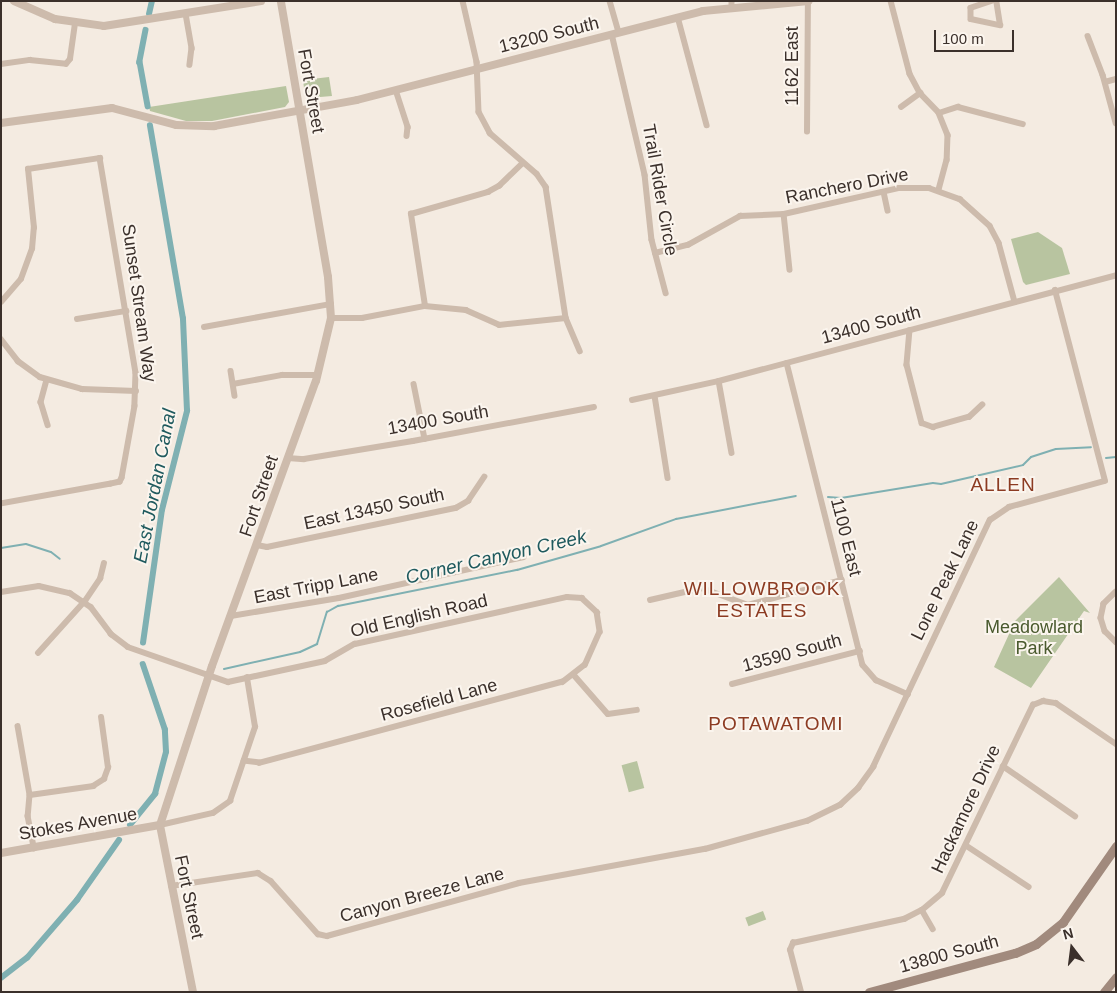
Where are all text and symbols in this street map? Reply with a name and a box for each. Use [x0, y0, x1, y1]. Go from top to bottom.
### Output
street label: 13200 South [497, 12, 601, 58]
scale bar [937, 20, 1017, 52]
street label: 1162 East [781, 26, 803, 106]
text: 100 m [942, 30, 984, 47]
street label: Fort Street [293, 47, 329, 135]
street label: Trail Rider Circle [638, 122, 682, 258]
street label: Ranchero Drive [784, 163, 910, 209]
street label: Sunset Stream Way [117, 223, 161, 383]
street label: 13400 South [819, 301, 923, 349]
street label: 13400 South [386, 400, 490, 440]
water label: East Jordan Canal [129, 407, 181, 565]
street label: Fort Street [235, 452, 283, 540]
district label: ALLEN [970, 474, 1036, 496]
street label: East 13450 South [302, 484, 446, 534]
street label: 1100 East [826, 496, 866, 578]
street label: Lone Peak Lane [907, 516, 983, 644]
water label: Corner Canyon Creek [403, 525, 589, 589]
street label: East Tripp Lane [252, 563, 380, 609]
district label: WILLOWBROOK ESTATES [682, 578, 842, 622]
street label: Old English Road [348, 590, 490, 642]
park label: Meadowlard Park [985, 617, 1083, 660]
street label: 13590 South [740, 629, 844, 677]
street label: Rosefield Lane [378, 674, 500, 726]
district label: POTAWATOMI [707, 713, 845, 735]
street label: Hackamore Drive [927, 741, 1005, 877]
street label: Stokes Avenue [17, 803, 139, 845]
street label: Fort Street [170, 853, 208, 941]
street label: Canyon Breeze Lane [338, 863, 506, 927]
north arrow [1047, 923, 1097, 973]
text: N [1061, 924, 1075, 943]
street label: 13800 South [897, 930, 1001, 978]

